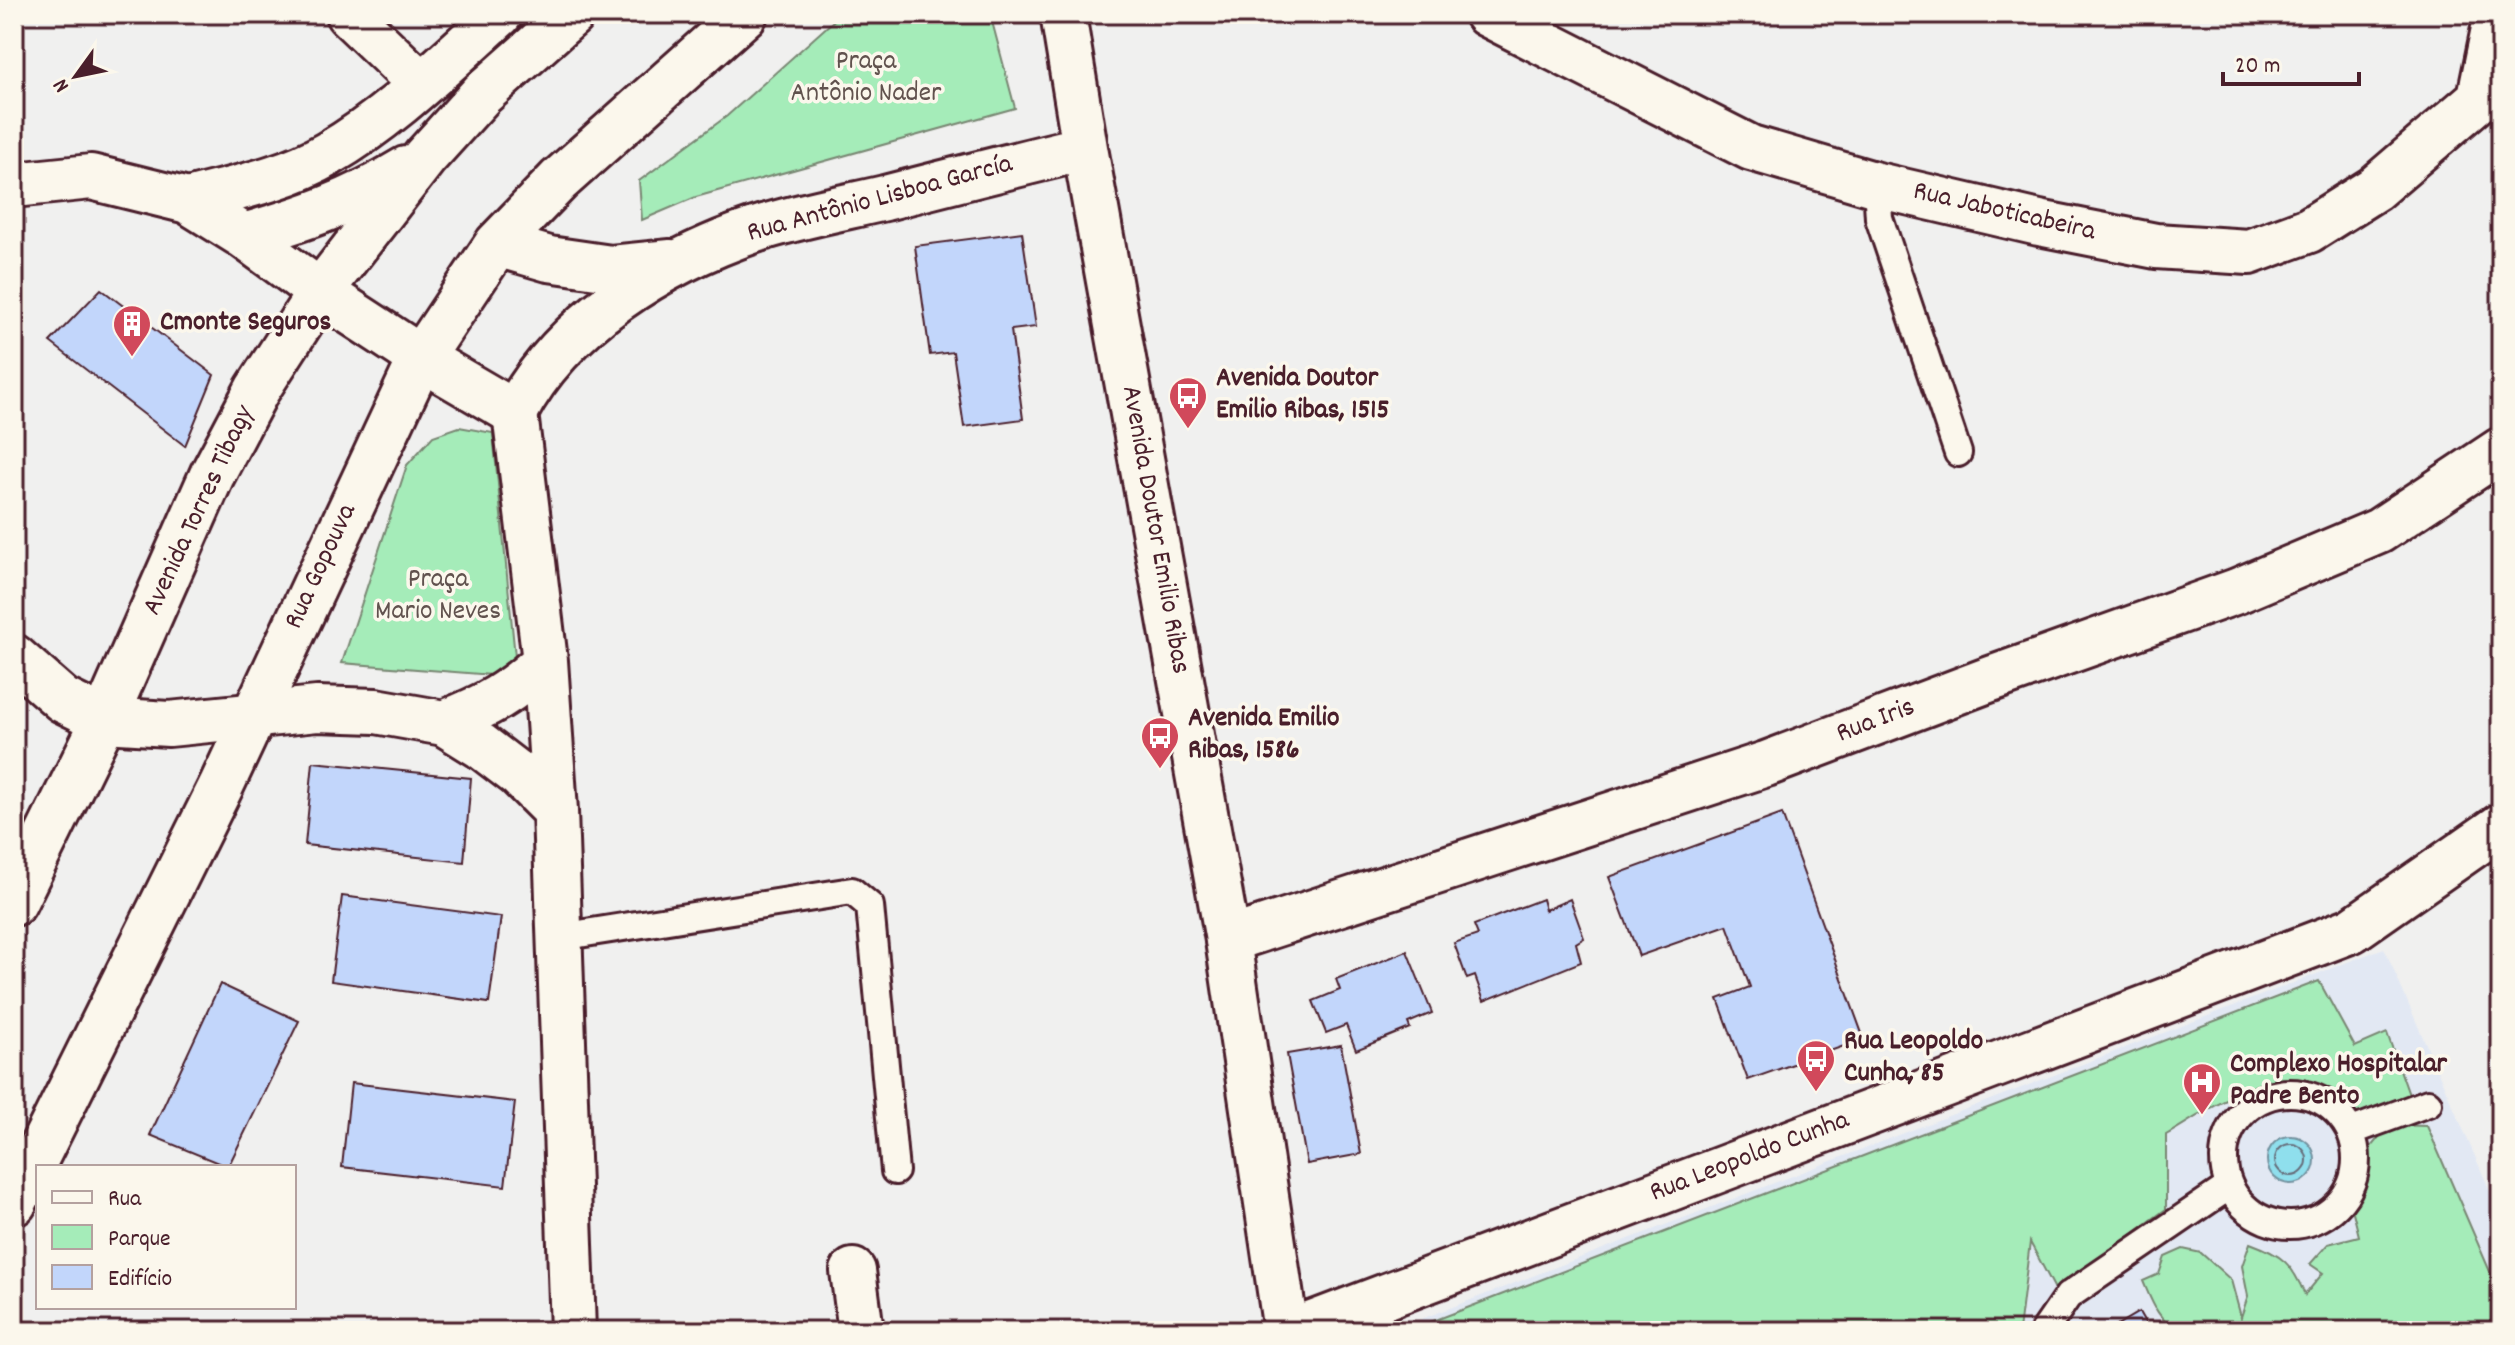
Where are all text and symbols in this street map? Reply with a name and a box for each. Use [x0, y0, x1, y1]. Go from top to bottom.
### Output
north arrow [36, 36, 116, 116]
scale bar [2223, 36, 2359, 86]
park label: Praça Antônio Nader [791, 43, 942, 115]
text: 20 m [2235, 50, 2281, 84]
text: N [46, 72, 78, 98]
street label: Rua Antônio Lisboa García [743, 145, 1018, 255]
street label: Rua Jaboticabeira [1909, 173, 2100, 254]
building icon: Cmonte Seguros [111, 303, 153, 358]
place label: Cmonte Seguros [160, 304, 331, 344]
place label: Avenida Doutor Emilio Ribas, 1515 [1216, 360, 1389, 432]
bus stop icon: Avenida Doutor Emilio Ribas, 1515 [1167, 375, 1209, 430]
street label: Avenida Doutor Emilio Ribas [1109, 383, 1199, 677]
street label: Avenida Torres Tibagy [134, 399, 267, 623]
street label: Rua Gopouva [276, 497, 369, 636]
park label: Praça Mario Neves [375, 561, 501, 633]
street label: Rua Iris [1831, 689, 1921, 755]
place label: Avenida Emilio Ribas, 1586 [1188, 700, 1339, 772]
bus stop icon: Avenida Emilio Ribas, 1586 [1139, 715, 1181, 770]
place label: Rua Leopoldo Cunha, 85 [1844, 1023, 1983, 1095]
bus stop icon: Rua Leopoldo Cunha, 85 [1795, 1038, 1837, 1093]
place label: Complexo Hospitalar Padre Bento [2230, 1046, 2448, 1118]
hospital icon: Complexo Hospitalar Padre Bento [2181, 1061, 2223, 1116]
street label: Rua Leopoldo Cunha [1645, 1101, 1856, 1214]
legend [36, 1165, 296, 1309]
text: Rua [108, 1183, 142, 1217]
text: Parque [108, 1223, 171, 1257]
text: Edifício [108, 1263, 172, 1297]

